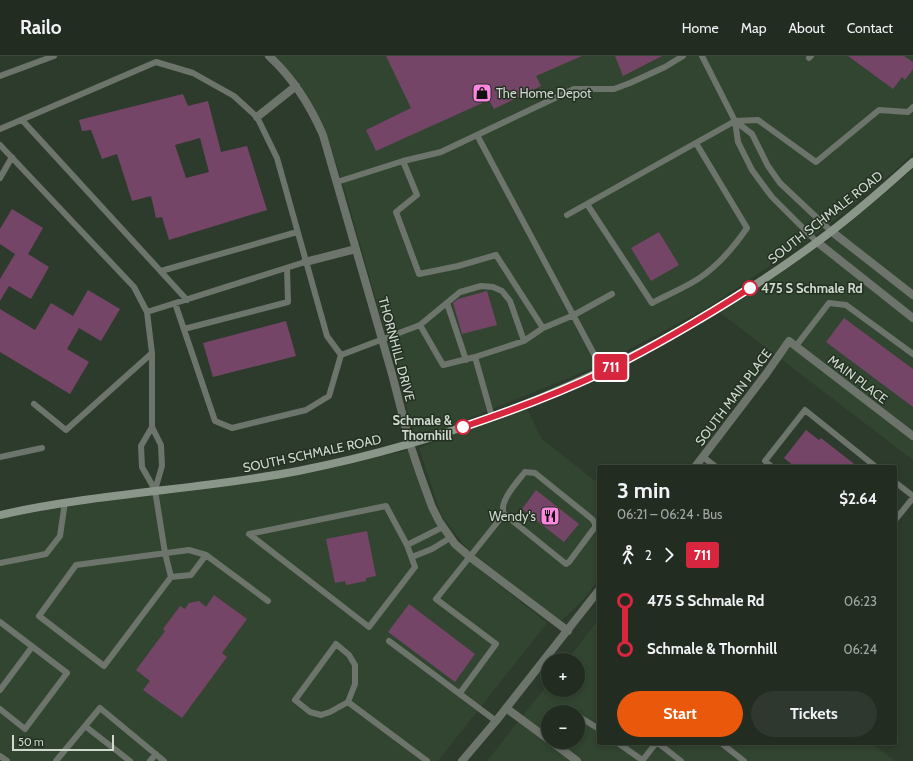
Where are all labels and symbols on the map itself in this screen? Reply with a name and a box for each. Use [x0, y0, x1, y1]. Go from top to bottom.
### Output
shop icon: The Home Depot [471, 82, 493, 104]
place label: The Home Depot [496, 85, 592, 101]
street label: SOUTH SCHMALE ROAD [764, 167, 886, 267]
marker: 475 S Schmale Rd [742, 280, 758, 296]
place label: 475 S Schmale Rd [761, 280, 863, 296]
street label: THORNHILL DRIVE [375, 295, 419, 403]
street label: SOUTH MAIN PLACE [691, 345, 775, 449]
street label: MAIN PLACE [825, 351, 891, 407]
line badge: 711 [588, 354, 634, 380]
place label: Schmale & Thornhill [392, 412, 453, 443]
marker: Schmale & Thornhill [455, 419, 471, 435]
street label: SOUTH SCHMALE ROAD [241, 431, 383, 475]
restaurant icon: Wendy's [539, 505, 561, 527]
place label: Wendy's [489, 508, 537, 524]
scale bar [12, 733, 114, 752]

